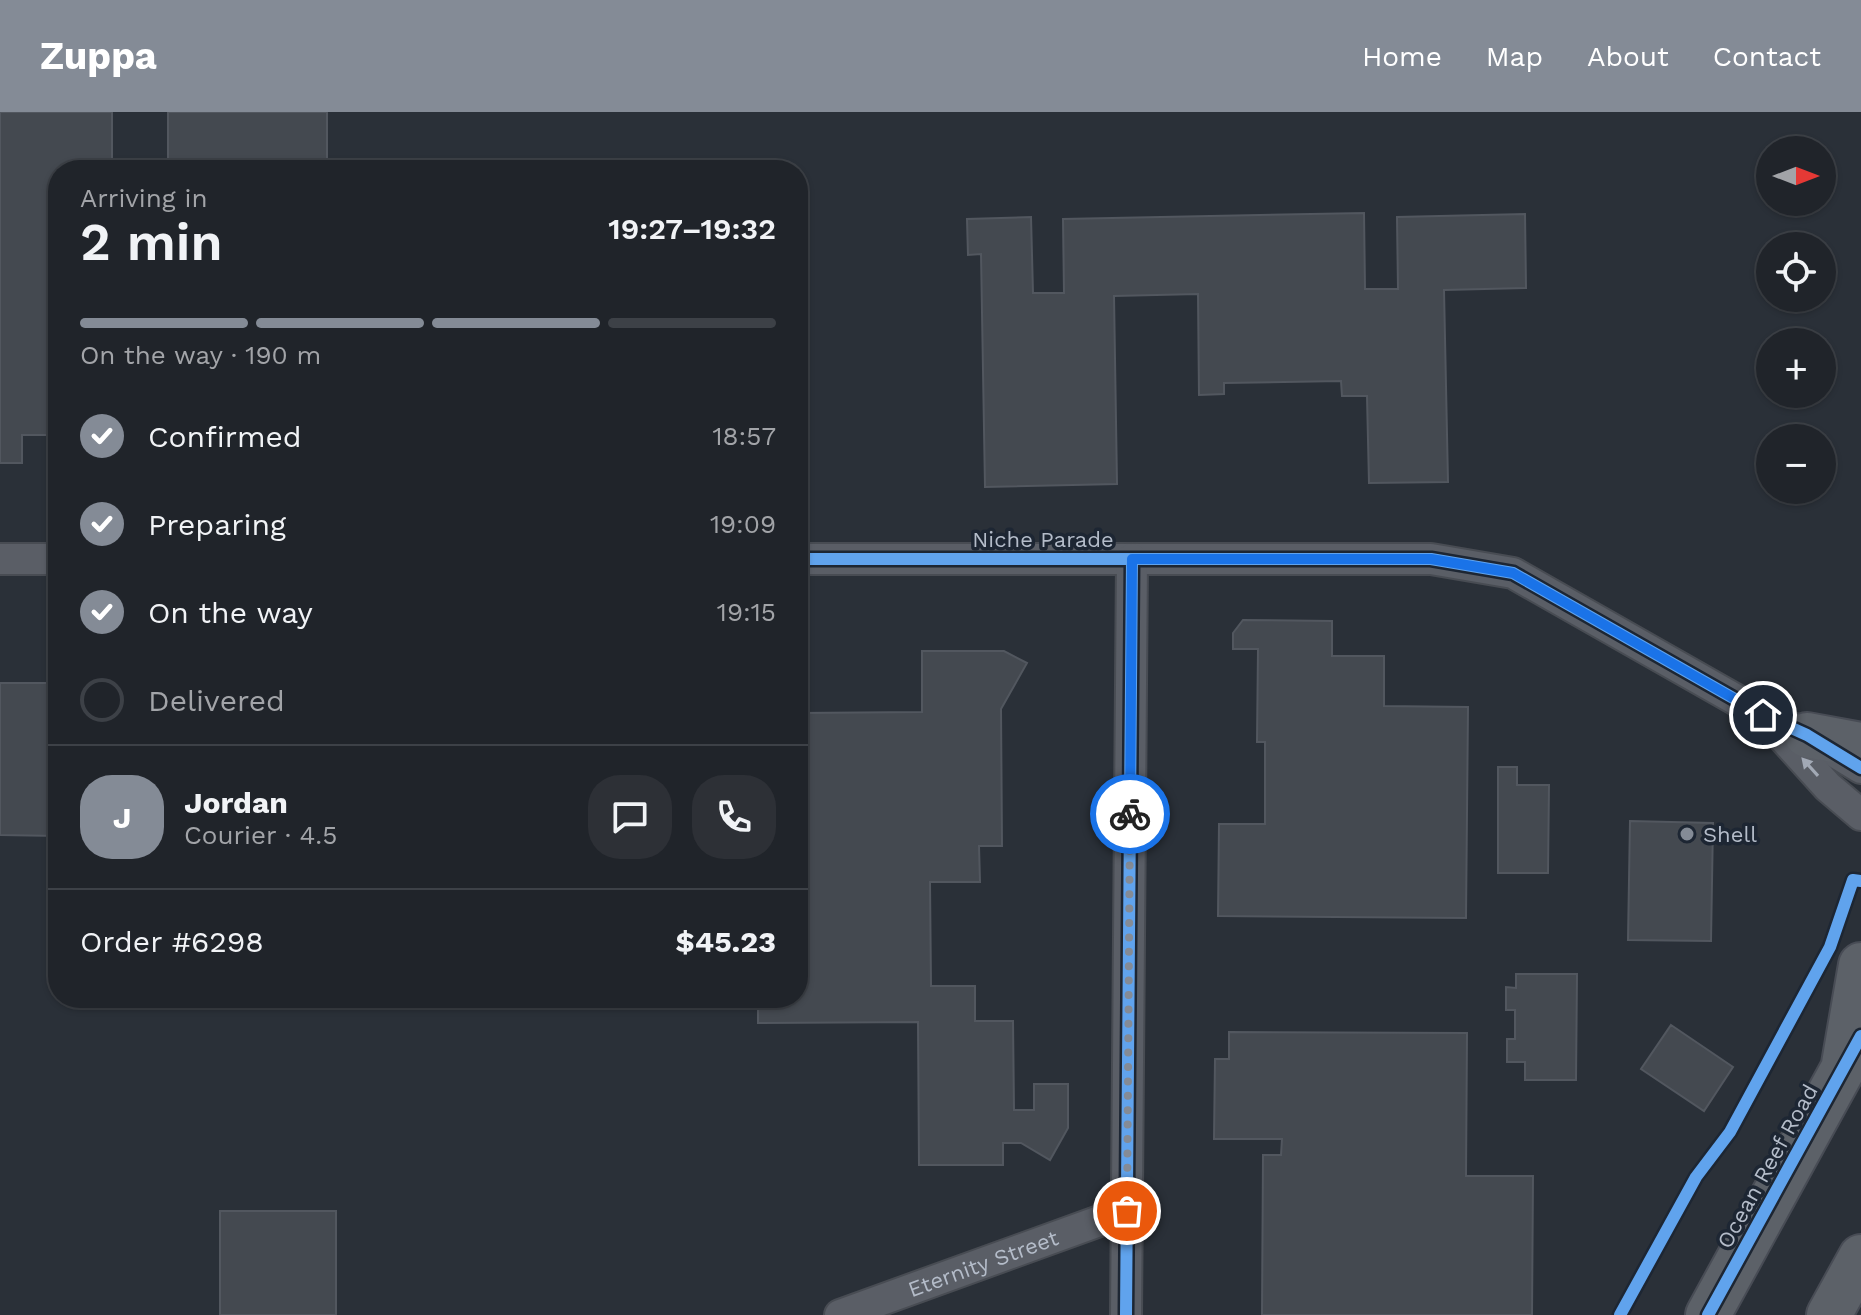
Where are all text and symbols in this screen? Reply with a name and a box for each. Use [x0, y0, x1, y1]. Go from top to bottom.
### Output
text: Zuppa [40, 34, 157, 78]
text: Home [1362, 40, 1442, 73]
text: Map [1486, 40, 1543, 73]
text: About [1587, 40, 1669, 73]
text: Contact [1713, 40, 1821, 73]
north arrow [1756, 136, 1836, 216]
map controls [1756, 136, 1836, 504]
text: Arriving in [80, 183, 208, 213]
text: 19:27–19:32 [608, 211, 776, 246]
text: 2 min [80, 212, 223, 273]
button: locate [1756, 232, 1836, 312]
button: + [1756, 328, 1836, 408]
text: On the way · 190 m [80, 340, 321, 370]
icon: check [80, 414, 124, 458]
text: Confirmed [148, 419, 302, 454]
text: 18:57 [712, 421, 776, 451]
button: − [1756, 424, 1836, 504]
icon: check [80, 502, 124, 546]
text: Preparing [148, 507, 286, 542]
text: 19:09 [710, 509, 776, 539]
street label: Niche Parade [972, 527, 1114, 552]
icon: check [80, 590, 124, 634]
text: On the way [148, 595, 313, 630]
text: 19:15 [717, 597, 776, 627]
pin [1729, 681, 1797, 749]
text: Delivered [148, 683, 285, 718]
icon: home [1741, 693, 1785, 737]
one-way arrow [1802, 757, 1820, 776]
courier [1090, 774, 1170, 854]
button: chat [588, 775, 672, 859]
button: phone [692, 775, 776, 859]
text: Jordan [184, 785, 288, 820]
icon: bike [1108, 792, 1152, 836]
text: J [113, 800, 131, 835]
text: Courier · 4.5 [184, 820, 337, 850]
place label: Shell [1703, 822, 1757, 847]
marker: Shell [1678, 825, 1696, 843]
text: Order #6298 [80, 924, 264, 959]
text: $45.23 [676, 924, 776, 959]
street label: Ocean Reef Road [1712, 1080, 1823, 1253]
pin [1093, 1177, 1161, 1245]
icon: bag [1105, 1189, 1149, 1233]
street label: Eternity Street [905, 1225, 1062, 1302]

